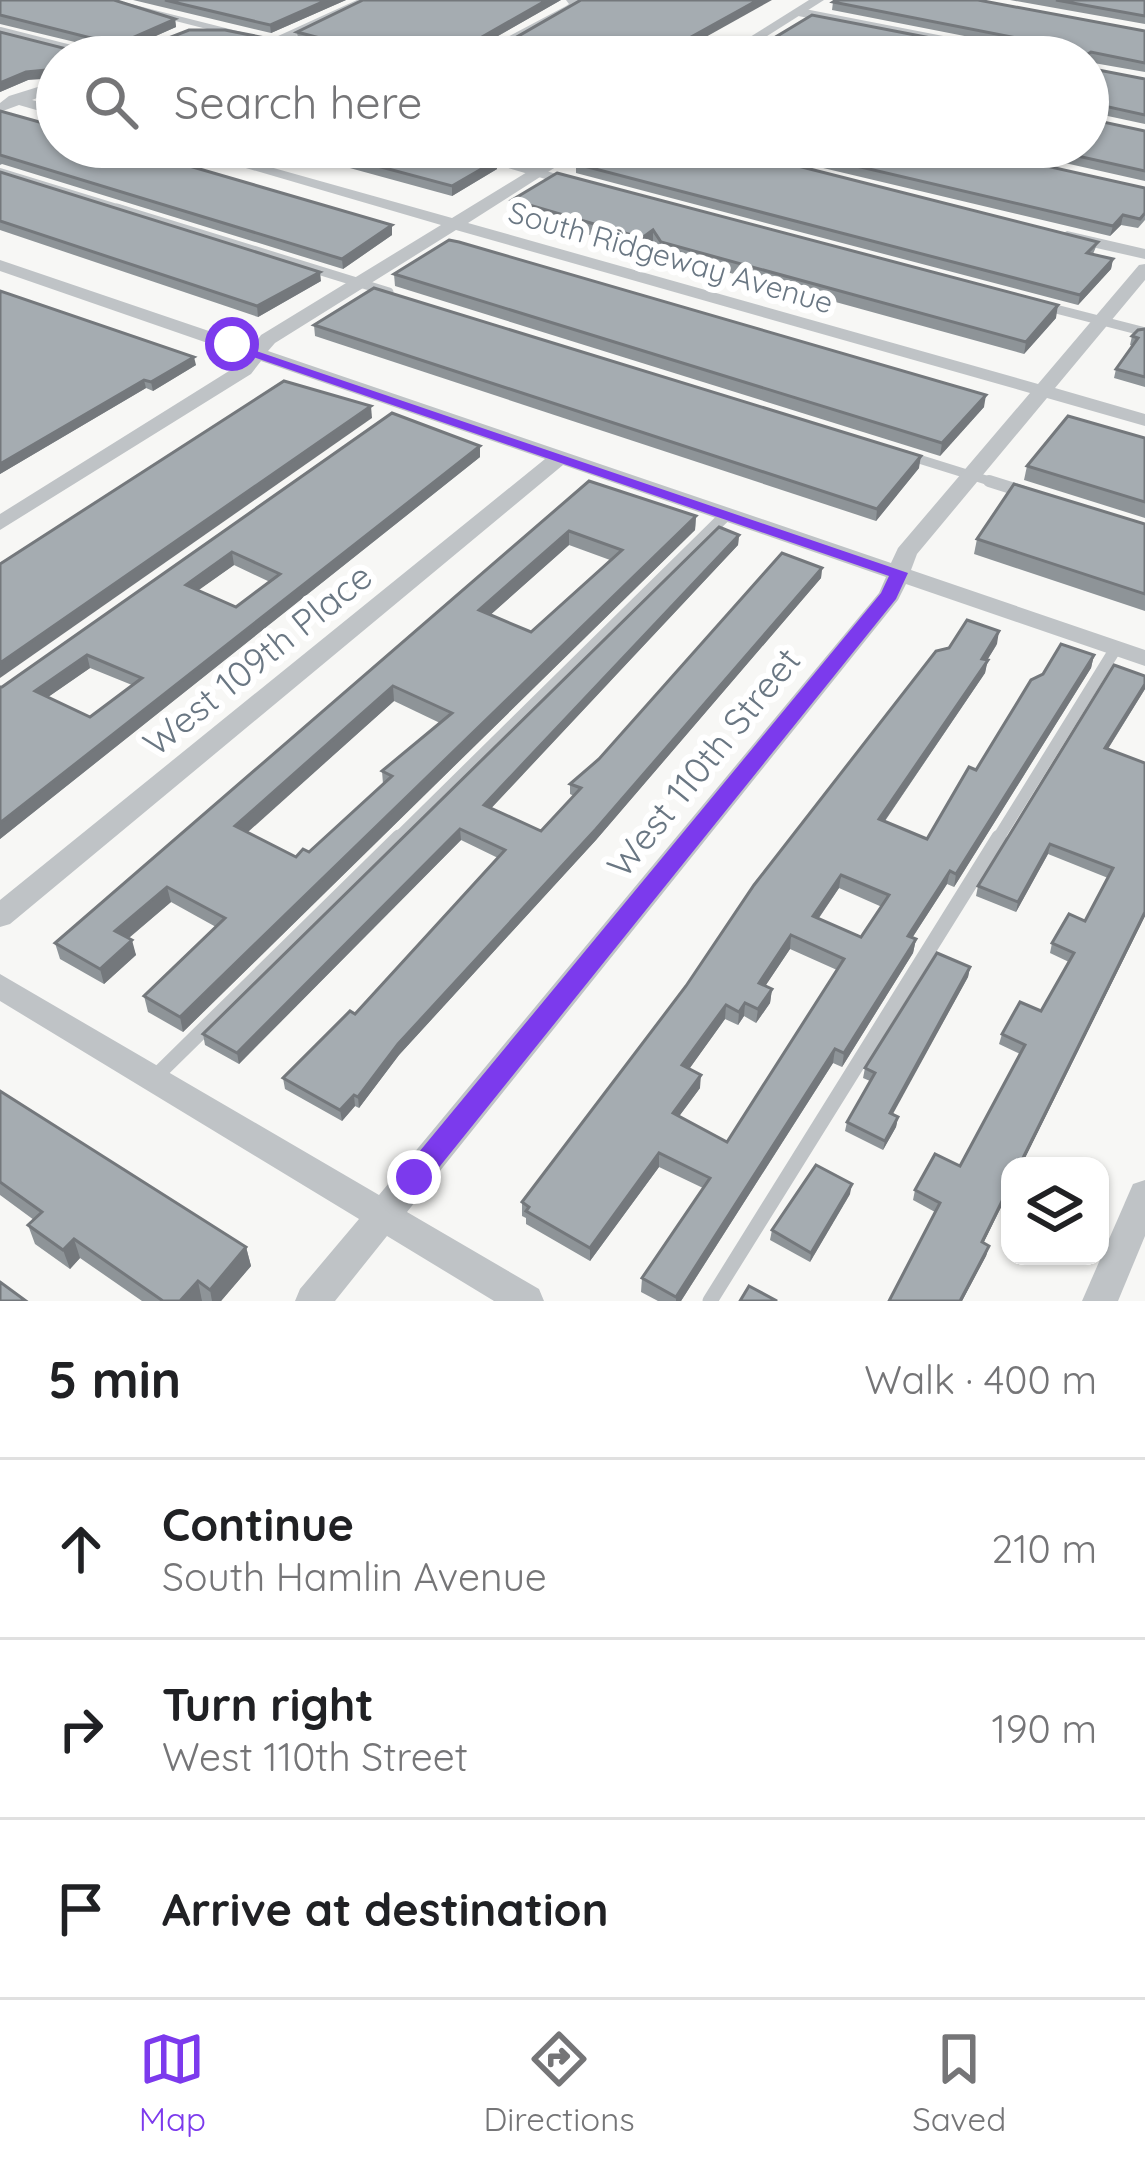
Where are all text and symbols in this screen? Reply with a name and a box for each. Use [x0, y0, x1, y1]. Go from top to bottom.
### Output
search box [36, 36, 1109, 168]
icon: search [78, 69, 144, 135]
text: Search here [174, 74, 422, 130]
street label: South Ridgeway Avenue [504, 192, 838, 322]
route start [205, 317, 259, 371]
street label: West 109th Place [134, 553, 380, 765]
street label: West 110th Street [597, 638, 809, 886]
route end [387, 1150, 441, 1204]
map controls [1001, 1157, 1109, 1265]
button: layers [1001, 1157, 1109, 1265]
text: 5 min [48, 1347, 181, 1411]
text: Walk · 400 m [864, 1355, 1097, 1404]
text: Continue [162, 1496, 354, 1552]
icon: ahead [48, 1516, 114, 1582]
text: 210 m [992, 1524, 1097, 1573]
text: South Hamlin Avenue [162, 1552, 547, 1601]
text: Turn right [162, 1676, 374, 1732]
icon: right [48, 1696, 114, 1762]
text: 190 m [991, 1704, 1097, 1753]
text: West 110th Street [162, 1732, 468, 1781]
icon: arrive [48, 1876, 114, 1942]
text: Arrive at destination [162, 1881, 608, 1937]
tab: Map [139, 2026, 206, 2139]
tab: Directions [483, 2026, 635, 2139]
tab: Saved [912, 2026, 1006, 2139]

